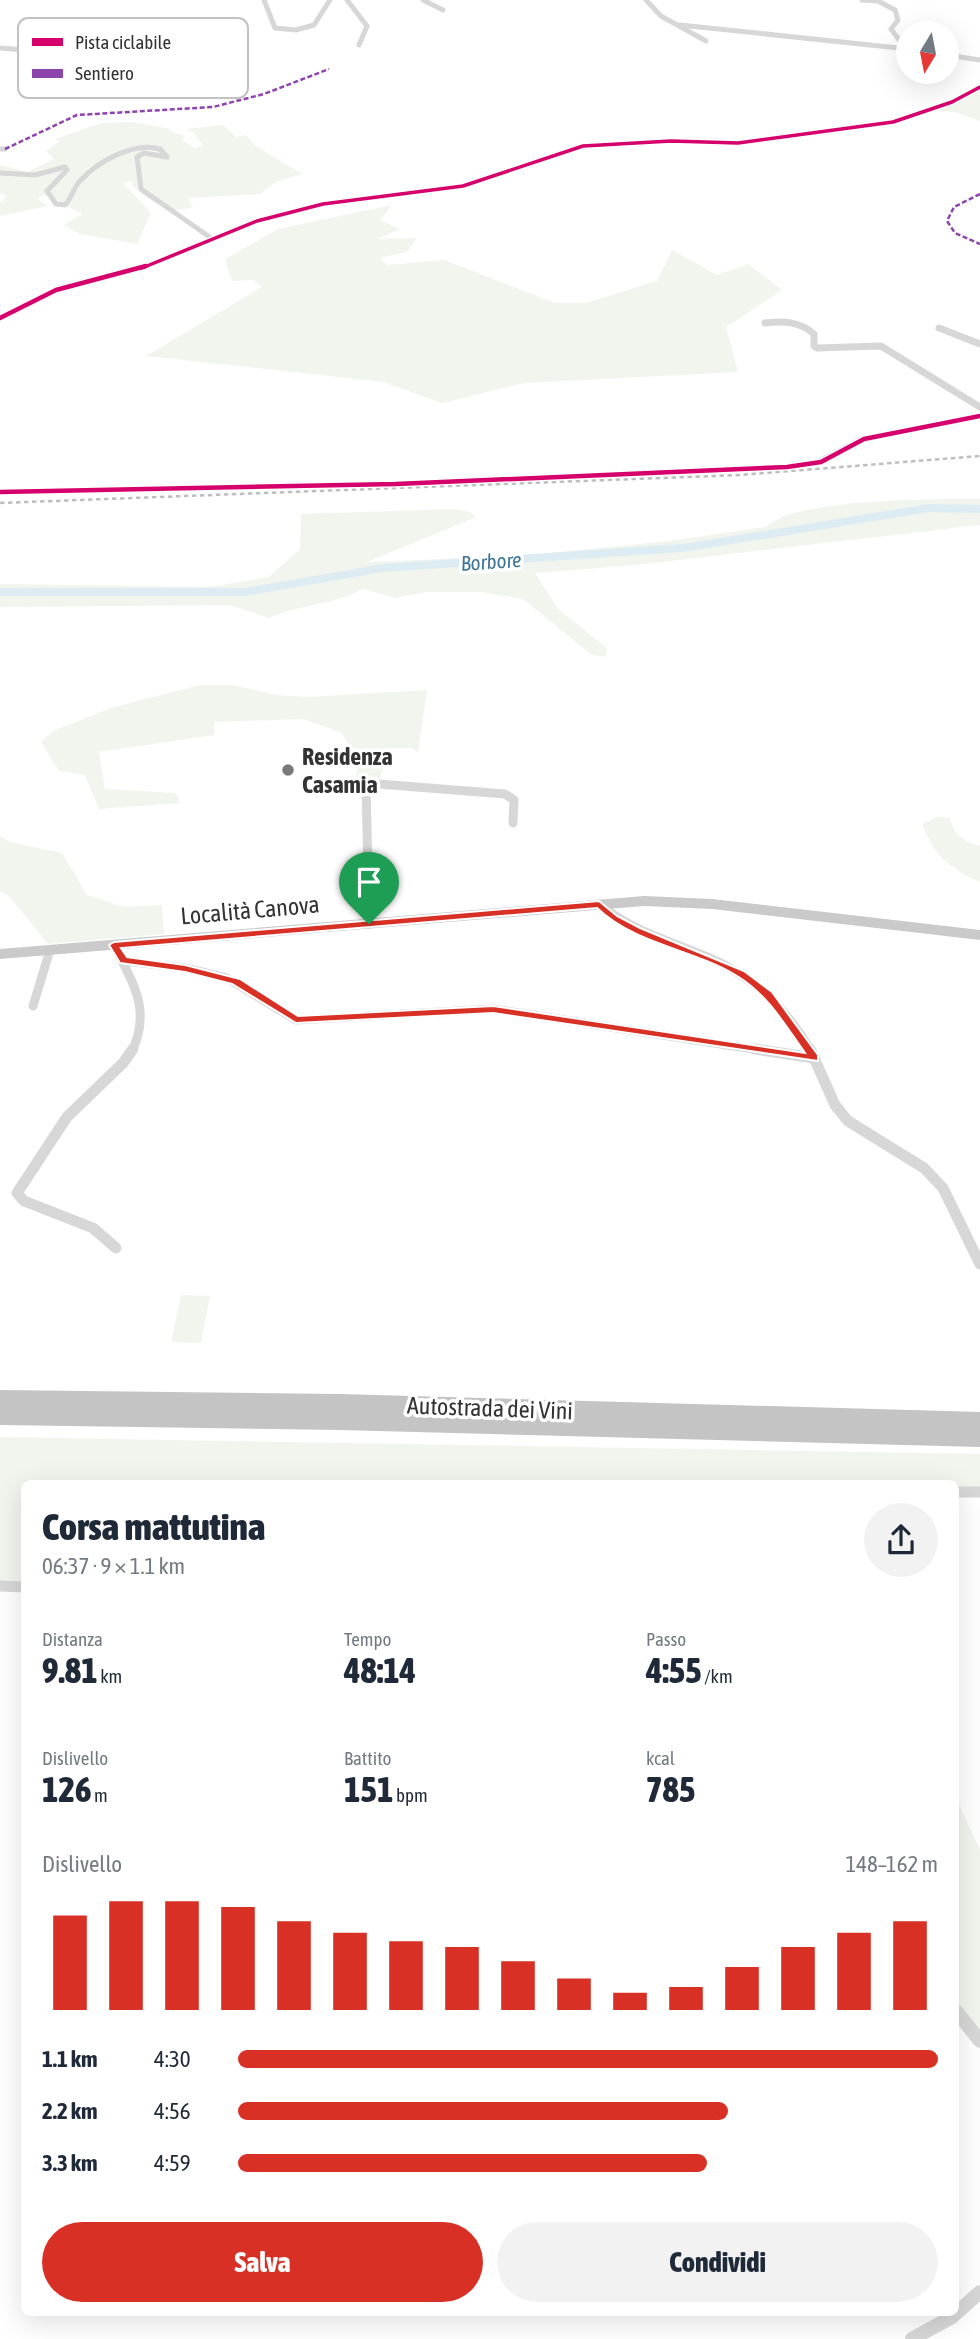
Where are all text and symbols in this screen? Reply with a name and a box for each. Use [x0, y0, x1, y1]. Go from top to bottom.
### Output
legend [18, 18, 248, 98]
north arrow [896, 21, 959, 84]
map controls [896, 21, 959, 84]
text: Pista ciclabile [75, 31, 171, 53]
text: Sentiero [75, 62, 134, 84]
water label: Borbore [460, 547, 522, 575]
place label: Residenza Casamia [302, 743, 393, 798]
marker: Residenza Casamia [280, 762, 296, 778]
pin [339, 852, 399, 924]
icon: arrive [350, 863, 388, 901]
street label: Località Canova [179, 890, 321, 930]
street label: Autostrada dei Vini [407, 1392, 573, 1424]
button: share [864, 1503, 938, 1577]
text: Corsa mattutina [42, 1505, 266, 1548]
text: 06:37 · 9 × 1.1 km [42, 1553, 185, 1579]
text: Distanza [42, 1628, 103, 1650]
text: Tempo [344, 1628, 391, 1650]
text: Passo [646, 1628, 686, 1650]
text: 9.81 [42, 1650, 98, 1690]
text: 48:14 [344, 1650, 416, 1690]
text: 4:55 [646, 1650, 702, 1690]
text: km [98, 1665, 122, 1687]
text: /km [702, 1665, 733, 1687]
text: Dislivello [42, 1747, 108, 1769]
text: Battito [344, 1747, 391, 1769]
text: kcal [646, 1747, 675, 1769]
text: 126 [42, 1769, 91, 1809]
text: 151 [344, 1769, 393, 1809]
text: 785 [646, 1769, 695, 1809]
text: m [91, 1784, 108, 1806]
text: bpm [393, 1784, 428, 1806]
text: Dislivello [42, 1851, 122, 1877]
text: 148–162 m [845, 1851, 938, 1877]
text: 1.1 km [42, 2046, 98, 2072]
text: 4:30 [154, 2046, 191, 2072]
text: 2.2 km [42, 2098, 98, 2124]
text: 4:56 [154, 2098, 191, 2124]
text: 3.3 km [42, 2150, 98, 2176]
text: 4:59 [154, 2150, 191, 2176]
button: Salva [42, 2222, 483, 2302]
button: Condividi [497, 2222, 938, 2302]

